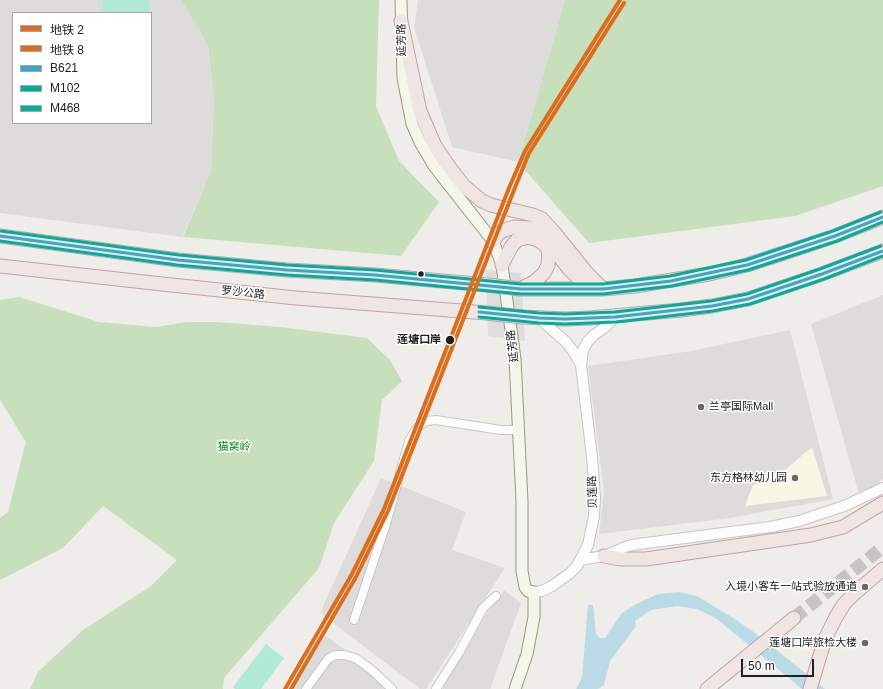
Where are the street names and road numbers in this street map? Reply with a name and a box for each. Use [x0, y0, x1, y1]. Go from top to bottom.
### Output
street label: 延芳路 [395, 23, 409, 57]
street label: 罗沙公路 [220, 284, 266, 302]
street label: 延芳路 [504, 329, 522, 363]
street label: 贝莲路 [586, 475, 600, 509]

